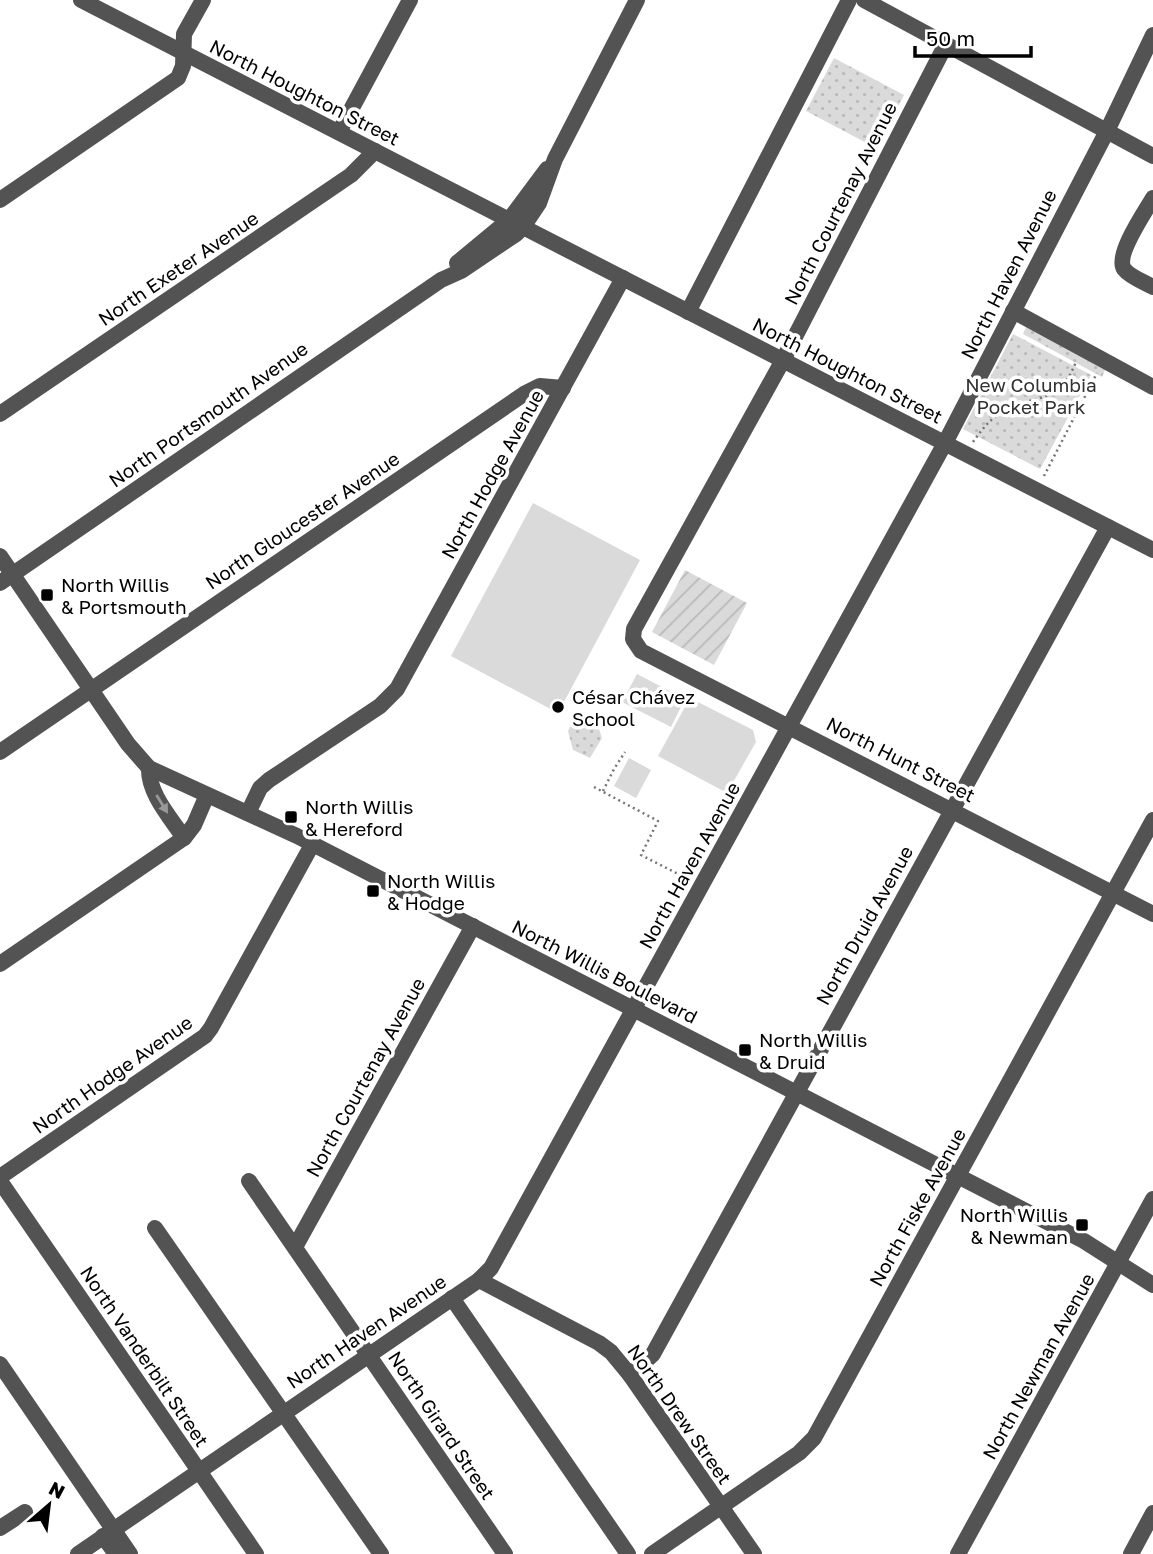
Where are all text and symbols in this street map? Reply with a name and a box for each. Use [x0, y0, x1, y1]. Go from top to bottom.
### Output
scale bar [915, 14, 1030, 58]
text: 50 m [926, 25, 975, 51]
street label: North Houghton Street [206, 34, 404, 150]
street label: North Courtenay Avenue [779, 98, 901, 308]
street label: North Haven Avenue [955, 185, 1061, 363]
street label: North Exeter Avenue [94, 206, 262, 330]
street label: North Houghton Street [749, 312, 947, 428]
street label: North Portsmouth Avenue [104, 336, 312, 492]
park label: New Columbia Pocket Park [965, 373, 1097, 418]
street label: North Hodge Avenue [436, 385, 548, 563]
street label: North Gloucester Avenue [201, 446, 403, 594]
place label: North Willis & Portsmouth [61, 573, 187, 618]
marker: North Willis & Portsmouth [39, 587, 55, 603]
place label: César Chávez School [572, 685, 695, 730]
marker: César Chávez School [550, 699, 566, 715]
street label: North Hunt Street [823, 712, 979, 806]
street label: North Haven Avenue [634, 778, 744, 952]
one-way arrow [156, 795, 169, 814]
place label: North Willis & Hereford [305, 795, 413, 840]
marker: North Willis & Hereford [283, 809, 299, 825]
street label: North Druid Avenue [811, 841, 917, 1009]
place label: North Willis & Hodge [387, 869, 495, 914]
marker: North Willis & Hodge [365, 883, 381, 899]
street label: North Willis Boulevard [508, 914, 702, 1028]
street label: North Courtenay Avenue [301, 973, 429, 1181]
street label: North Hodge Avenue [28, 1010, 196, 1138]
place label: North Willis & Druid [759, 1028, 867, 1073]
marker: North Willis & Druid [737, 1042, 753, 1058]
street label: North Fiske Avenue [864, 1124, 970, 1290]
place label: North Willis & Newman [960, 1203, 1068, 1248]
marker: North Willis & Newman [1074, 1217, 1090, 1233]
street label: North Vanderbilt Street [76, 1261, 214, 1451]
street label: North Haven Avenue [282, 1269, 450, 1393]
street label: North Newman Avenue [977, 1269, 1099, 1463]
street label: North Drew Street [623, 1340, 737, 1488]
street label: North Girard Street [384, 1346, 500, 1504]
north arrow [14, 1470, 84, 1540]
text: N [45, 1476, 69, 1503]

